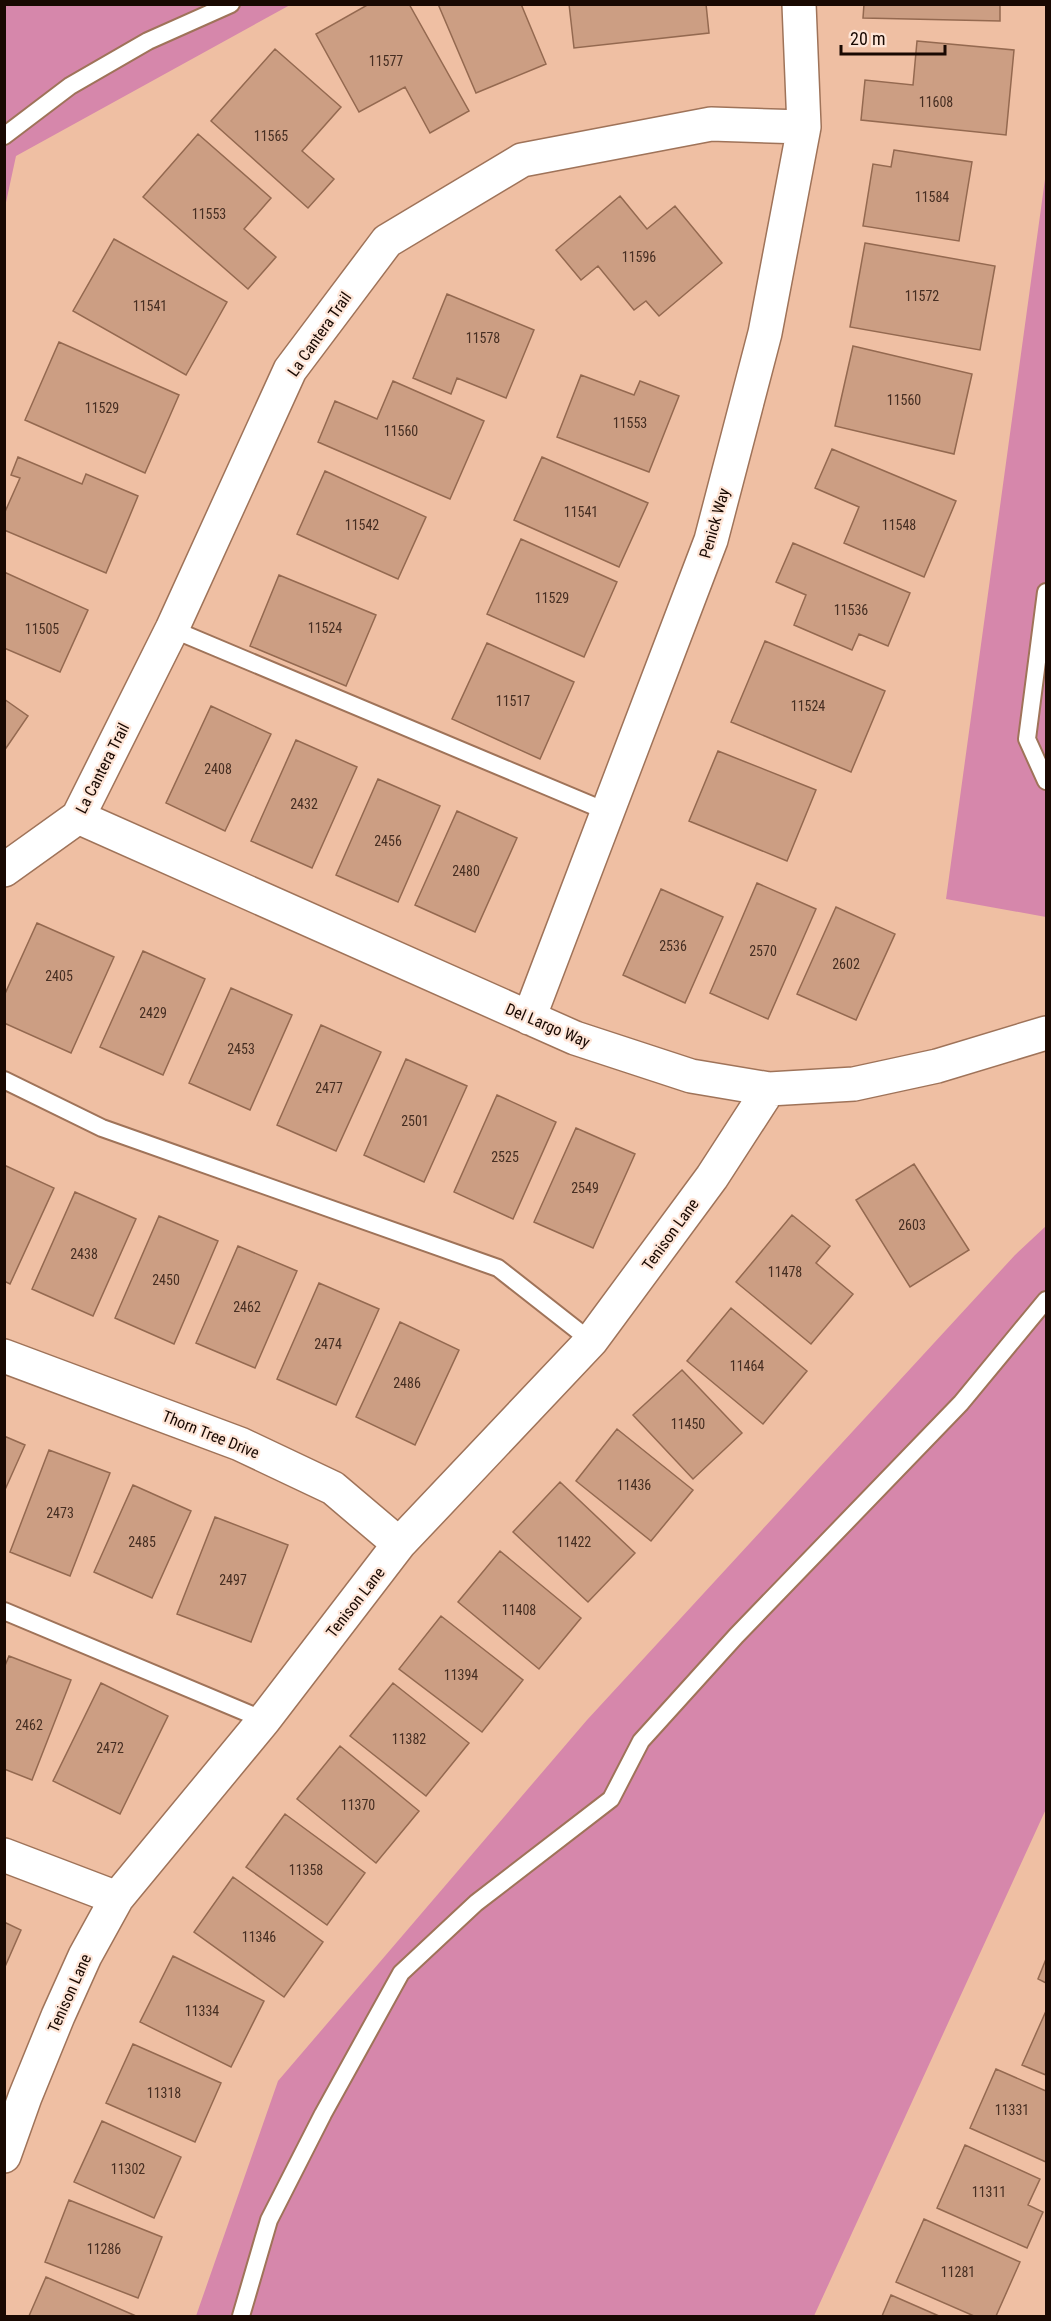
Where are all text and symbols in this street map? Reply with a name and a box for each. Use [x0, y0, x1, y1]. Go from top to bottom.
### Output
scale bar [841, 18, 944, 56]
text: 20 m [850, 28, 885, 49]
house number: 11577 [369, 53, 403, 69]
house number: 11608 [919, 94, 953, 110]
house number: 11565 [254, 128, 288, 144]
house number: 11584 [915, 189, 949, 205]
house number: 11553 [192, 206, 226, 222]
house number: 11596 [622, 249, 656, 265]
street label: La Cantera Trail [283, 288, 355, 380]
house number: 11572 [905, 288, 939, 304]
house number: 11541 [133, 298, 167, 314]
house number: 11578 [466, 330, 500, 346]
house number: 11560 [887, 392, 921, 408]
house number: 11529 [85, 400, 119, 416]
house number: 11553 [613, 415, 647, 431]
house number: 11560 [384, 423, 418, 439]
street label: Penick Way [695, 486, 734, 560]
house number: 11541 [564, 504, 598, 520]
house number: 11542 [345, 517, 379, 533]
house number: 11548 [882, 517, 916, 533]
house number: 11529 [535, 590, 569, 606]
house number: 11536 [834, 602, 868, 618]
house number: 11524 [308, 620, 342, 636]
house number: 11505 [25, 621, 59, 637]
house number: 11517 [496, 693, 530, 709]
house number: 11524 [791, 698, 825, 714]
street label: La Cantera Trail [72, 720, 133, 816]
house number: 2408 [204, 761, 232, 777]
house number: 2432 [290, 796, 318, 812]
house number: 2456 [374, 833, 402, 849]
house number: 2480 [452, 863, 480, 879]
house number: 2536 [659, 938, 687, 954]
house number: 2570 [749, 943, 777, 959]
house number: 2602 [832, 956, 860, 972]
house number: 2405 [45, 968, 73, 984]
street label: Del Largo Way [503, 999, 593, 1052]
house number: 2429 [139, 1005, 167, 1021]
house number: 2453 [227, 1041, 255, 1057]
house number: 2477 [315, 1080, 343, 1096]
house number: 2501 [401, 1113, 429, 1129]
house number: 2525 [491, 1149, 519, 1165]
house number: 2549 [571, 1180, 599, 1196]
street label: Tenison Lane [638, 1195, 703, 1274]
house number: 2603 [898, 1217, 926, 1233]
house number: 2438 [70, 1246, 98, 1262]
house number: 11478 [768, 1264, 802, 1280]
house number: 2450 [152, 1272, 180, 1288]
house number: 2462 [233, 1299, 261, 1315]
house number: 2474 [314, 1336, 342, 1352]
house number: 11464 [730, 1358, 764, 1374]
house number: 2486 [393, 1375, 421, 1391]
street label: Thorn Tree Drive [159, 1406, 262, 1463]
house number: 11450 [671, 1416, 705, 1432]
house number: 11436 [617, 1477, 651, 1493]
house number: 2473 [46, 1505, 74, 1521]
house number: 2485 [128, 1534, 156, 1550]
house number: 11422 [557, 1534, 591, 1550]
street label: Tenison Lane [322, 1563, 389, 1641]
house number: 2497 [219, 1572, 247, 1588]
house number: 11408 [502, 1602, 536, 1618]
house number: 11394 [444, 1667, 478, 1683]
house number: 2462 [15, 1717, 43, 1733]
house number: 11382 [392, 1731, 426, 1747]
house number: 2472 [96, 1740, 124, 1756]
house number: 11370 [341, 1797, 375, 1813]
house number: 11358 [289, 1862, 323, 1878]
house number: 11346 [242, 1929, 276, 1945]
street label: Tenison Lane [44, 1951, 95, 2035]
house number: 11334 [185, 2003, 219, 2019]
house number: 11318 [147, 2085, 181, 2101]
house number: 11331 [995, 2102, 1029, 2118]
house number: 11302 [111, 2161, 145, 2177]
house number: 11311 [972, 2184, 1006, 2200]
house number: 11286 [87, 2241, 121, 2257]
house number: 11281 [941, 2264, 975, 2280]

